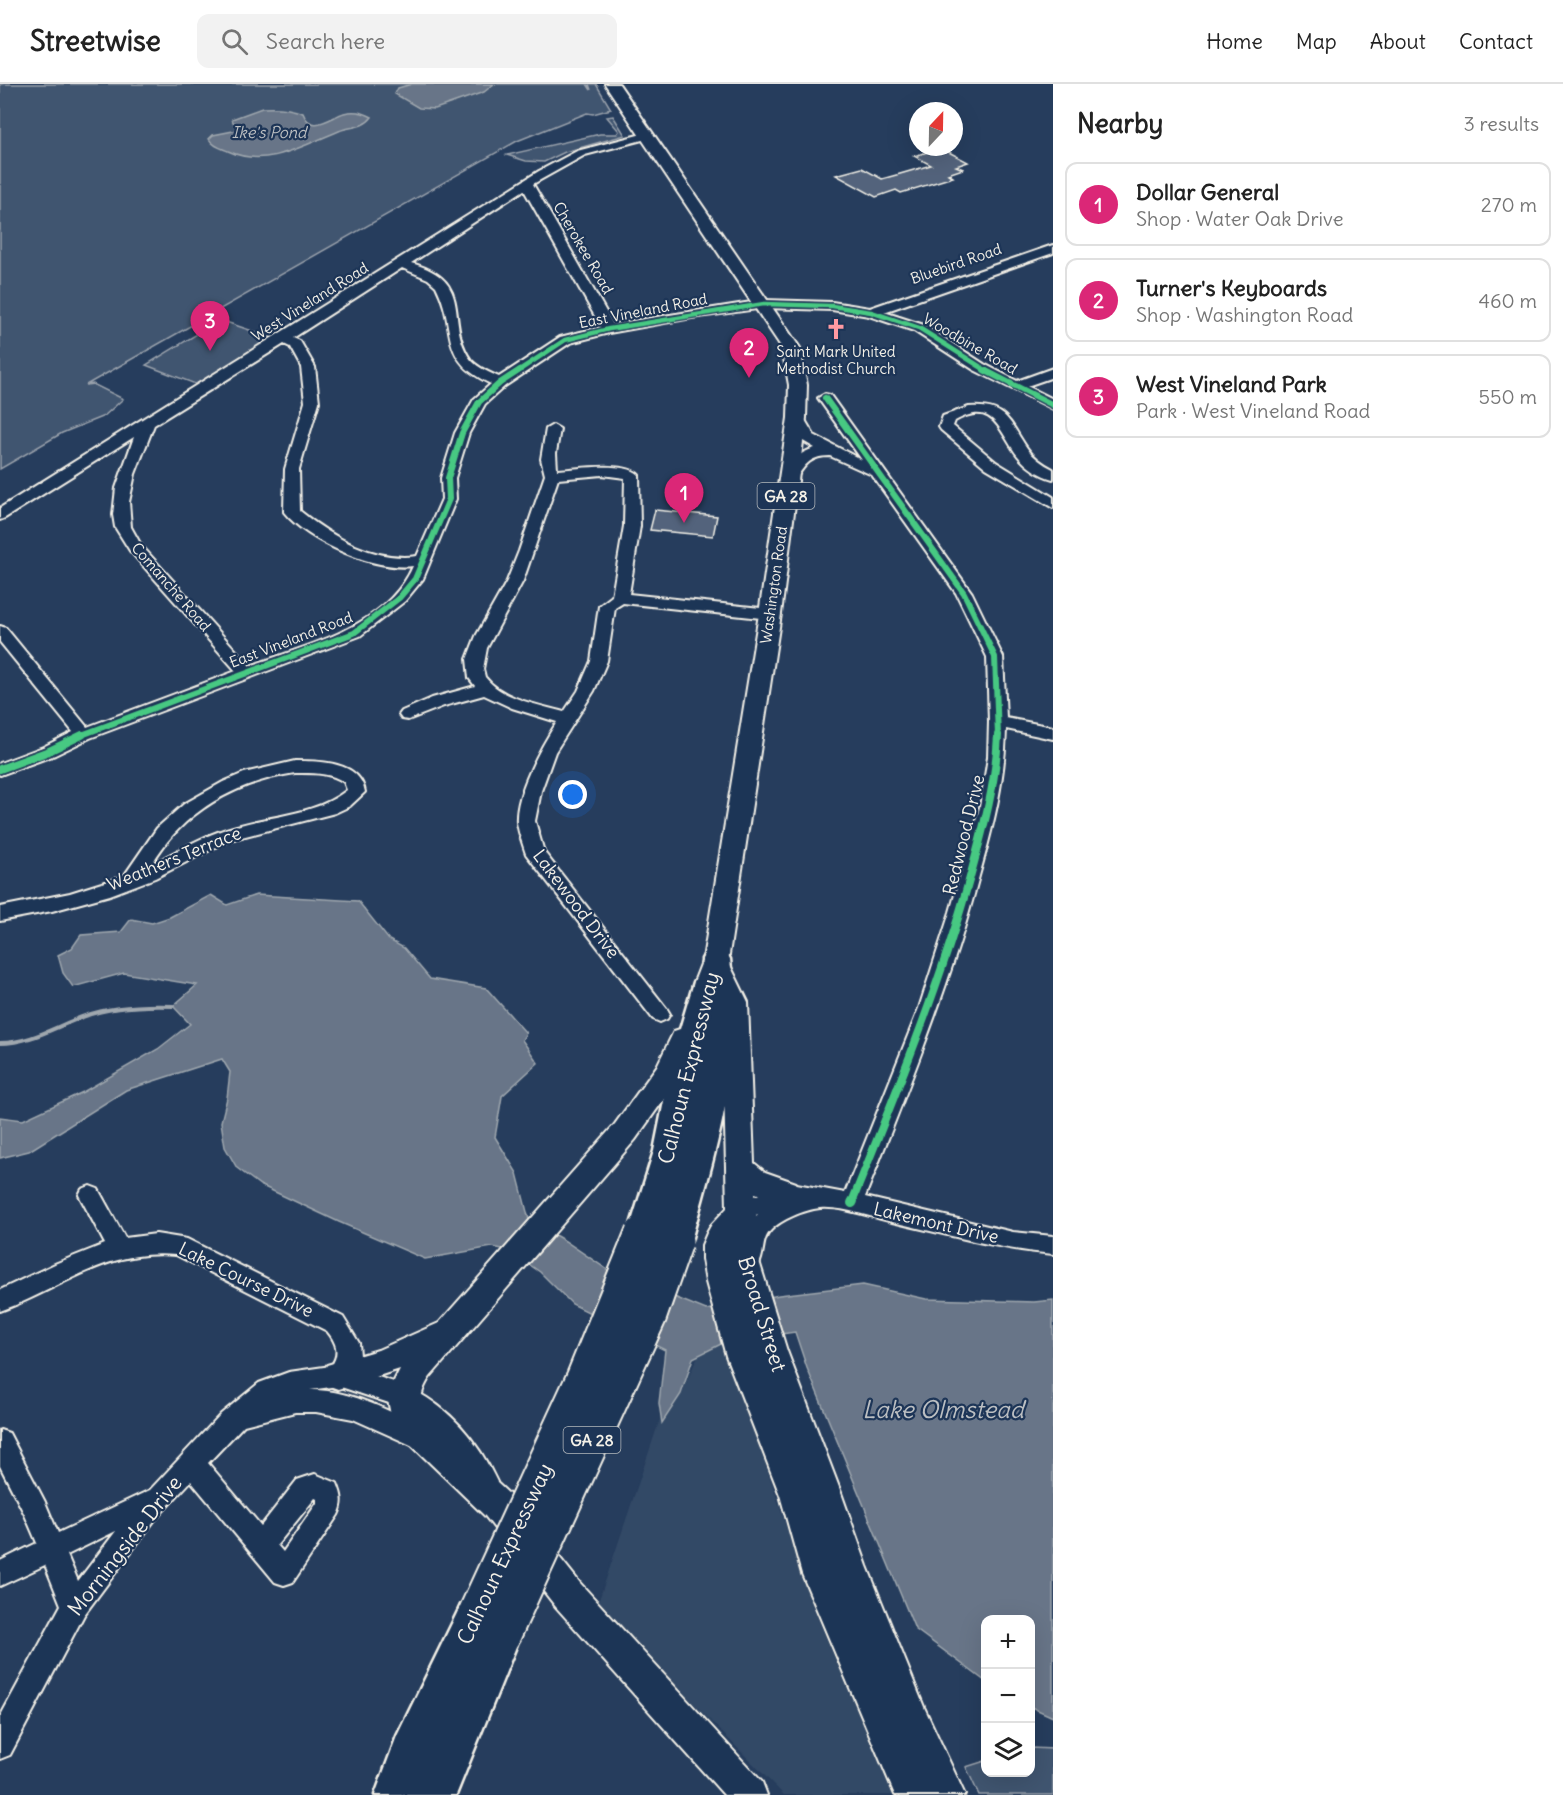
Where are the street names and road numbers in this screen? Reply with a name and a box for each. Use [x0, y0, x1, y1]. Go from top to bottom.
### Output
street label: Cherokee Road [549, 198, 618, 297]
street label: Bluebird Road [908, 239, 1004, 288]
street label: West Vineland Road [248, 258, 372, 345]
street label: East Vineland Road [577, 289, 709, 332]
street label: Woodbine Road [920, 309, 1021, 378]
road number: GA 28 [758, 483, 814, 509]
street label: Washington Road [756, 525, 791, 645]
street label: Comanche Road [128, 538, 215, 635]
street label: East Vineland Road [227, 607, 355, 672]
street label: Redwood Drive [937, 772, 990, 897]
street label: Weathers Terrace [103, 821, 244, 896]
street label: Lakewood Drive [528, 845, 625, 963]
street label: Calhoun Expressway [652, 969, 725, 1167]
street label: Lakemont Drive [871, 1197, 1001, 1248]
street label: Lake Course Drive [175, 1237, 317, 1322]
street label: Broad Street [732, 1253, 793, 1375]
road number: GA 28 [564, 1427, 620, 1453]
street label: Calhoun Expressway [451, 1459, 558, 1649]
street label: Morningside Drive [61, 1470, 188, 1621]

